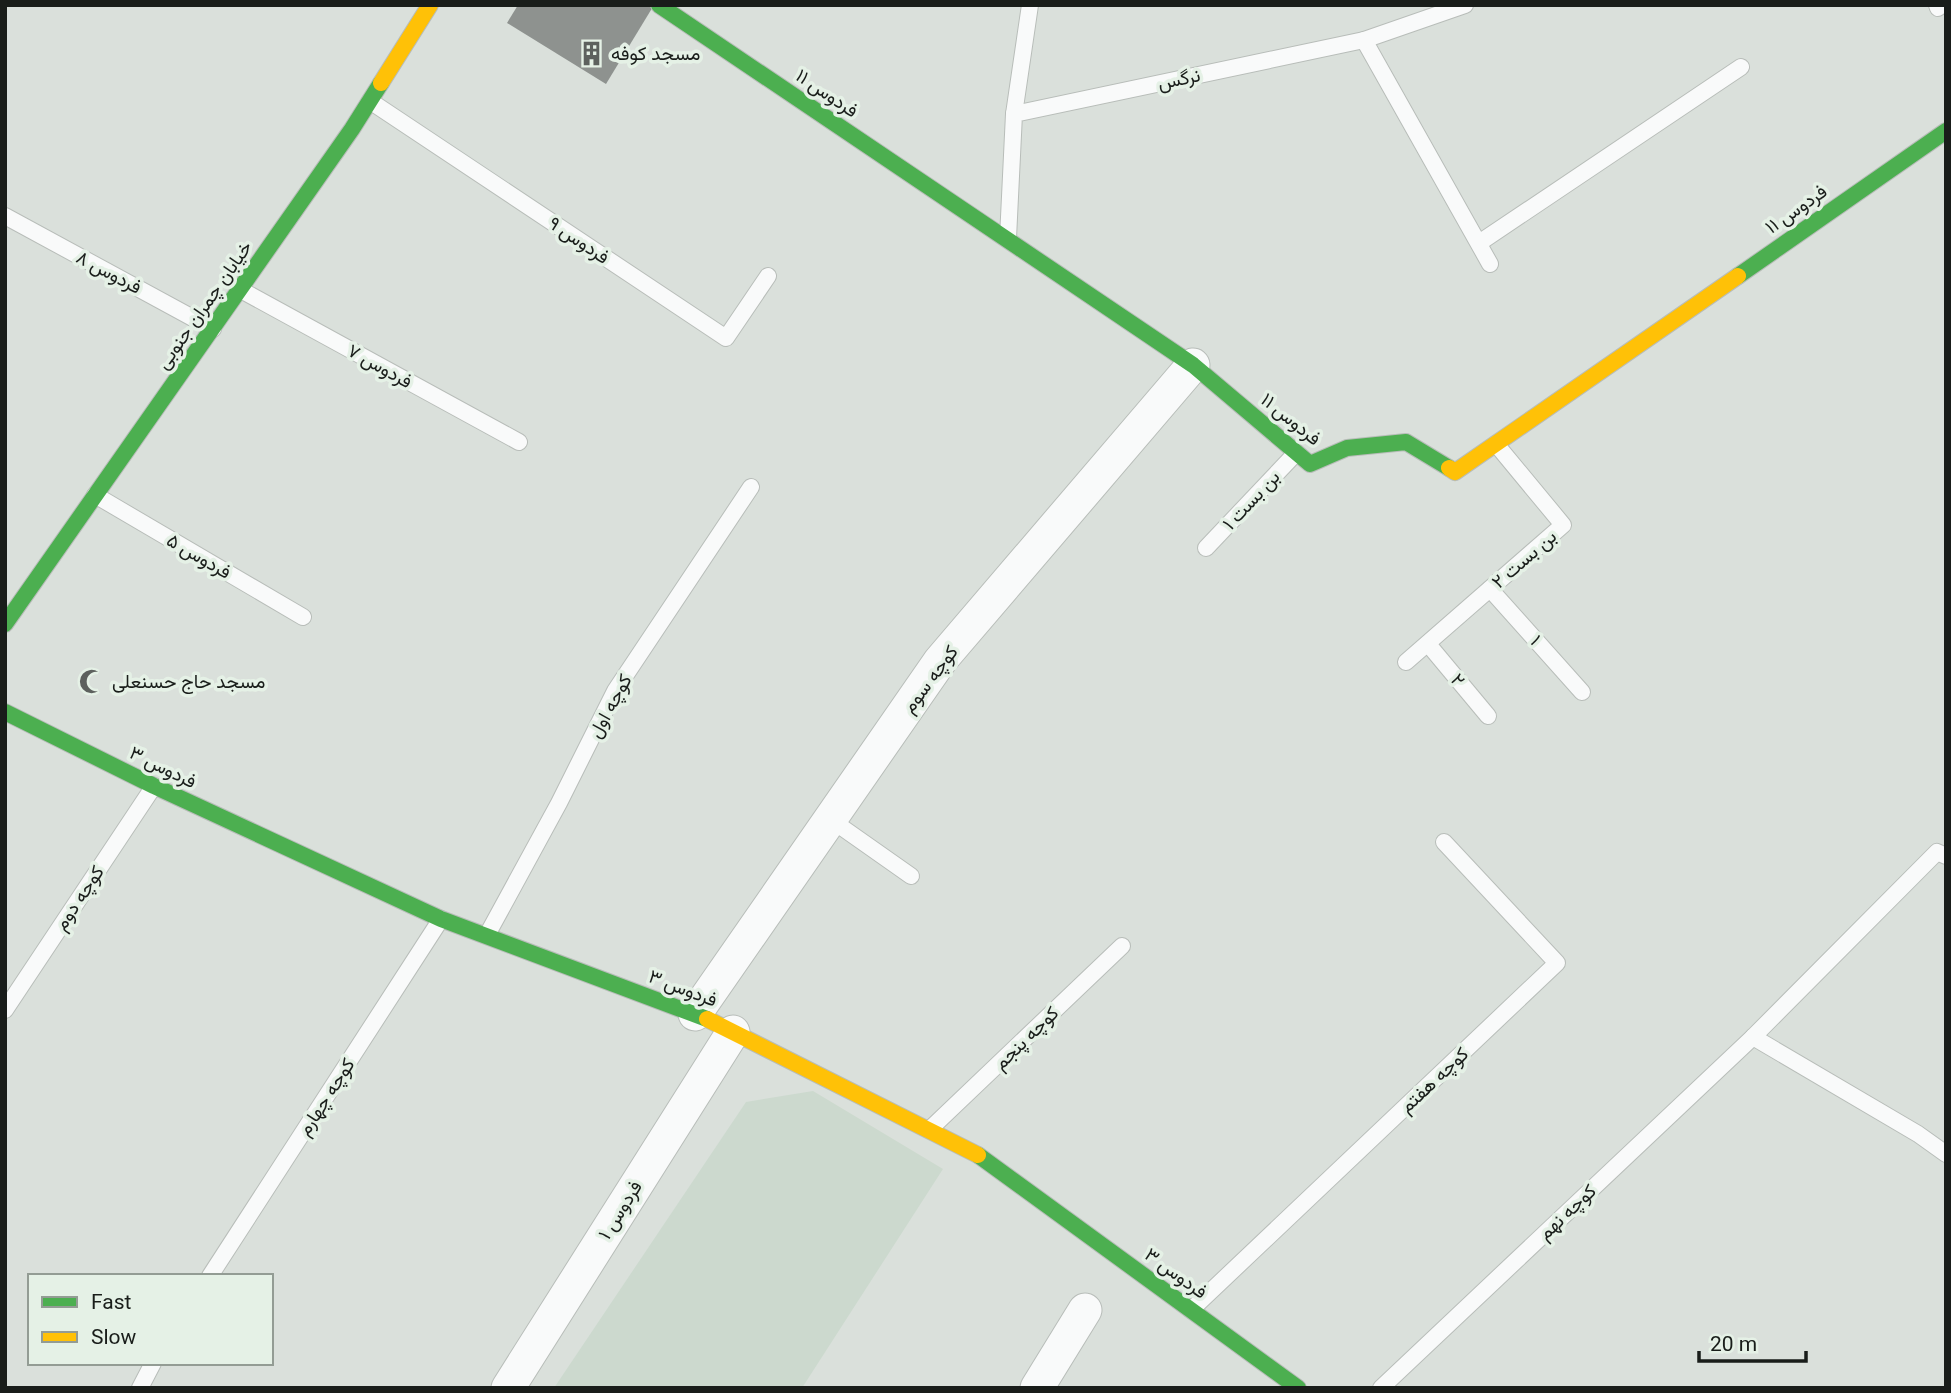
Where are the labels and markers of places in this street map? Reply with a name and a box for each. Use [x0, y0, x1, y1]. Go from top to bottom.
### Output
building icon: مسجد کوفه [577, 39, 605, 67]
place label: مسجد کوفه [611, 42, 700, 65]
mosque icon: مسجد حاج حسنعلی [78, 667, 106, 695]
place label: مسجد حاج حسنعلی [112, 670, 265, 694]

